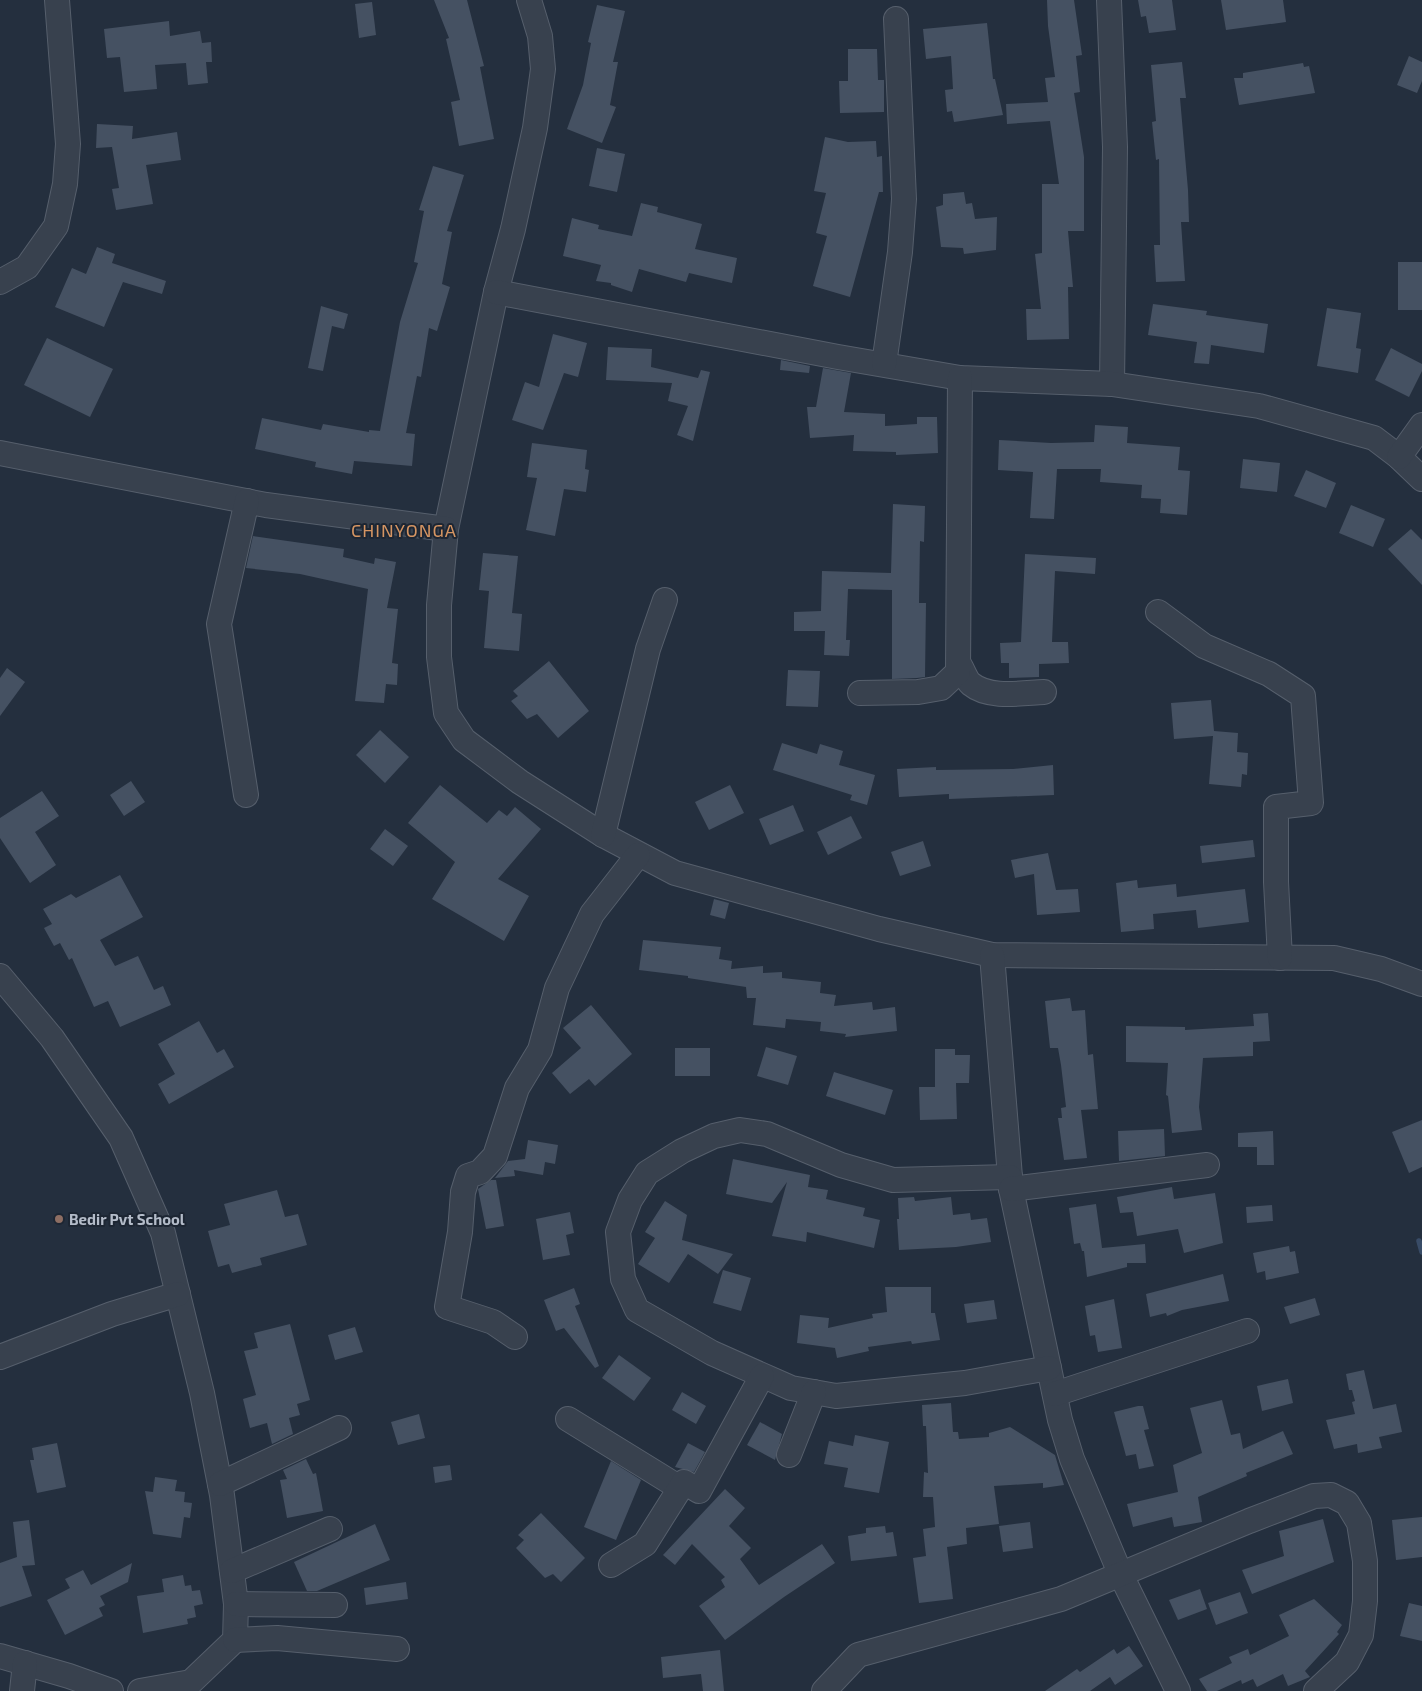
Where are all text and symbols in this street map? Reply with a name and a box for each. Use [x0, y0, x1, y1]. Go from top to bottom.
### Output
district label: CHINYONGA [351, 519, 457, 541]
place label: Bedir Pvt School [69, 1210, 185, 1228]
marker: Bedir Pvt School [53, 1213, 65, 1225]

